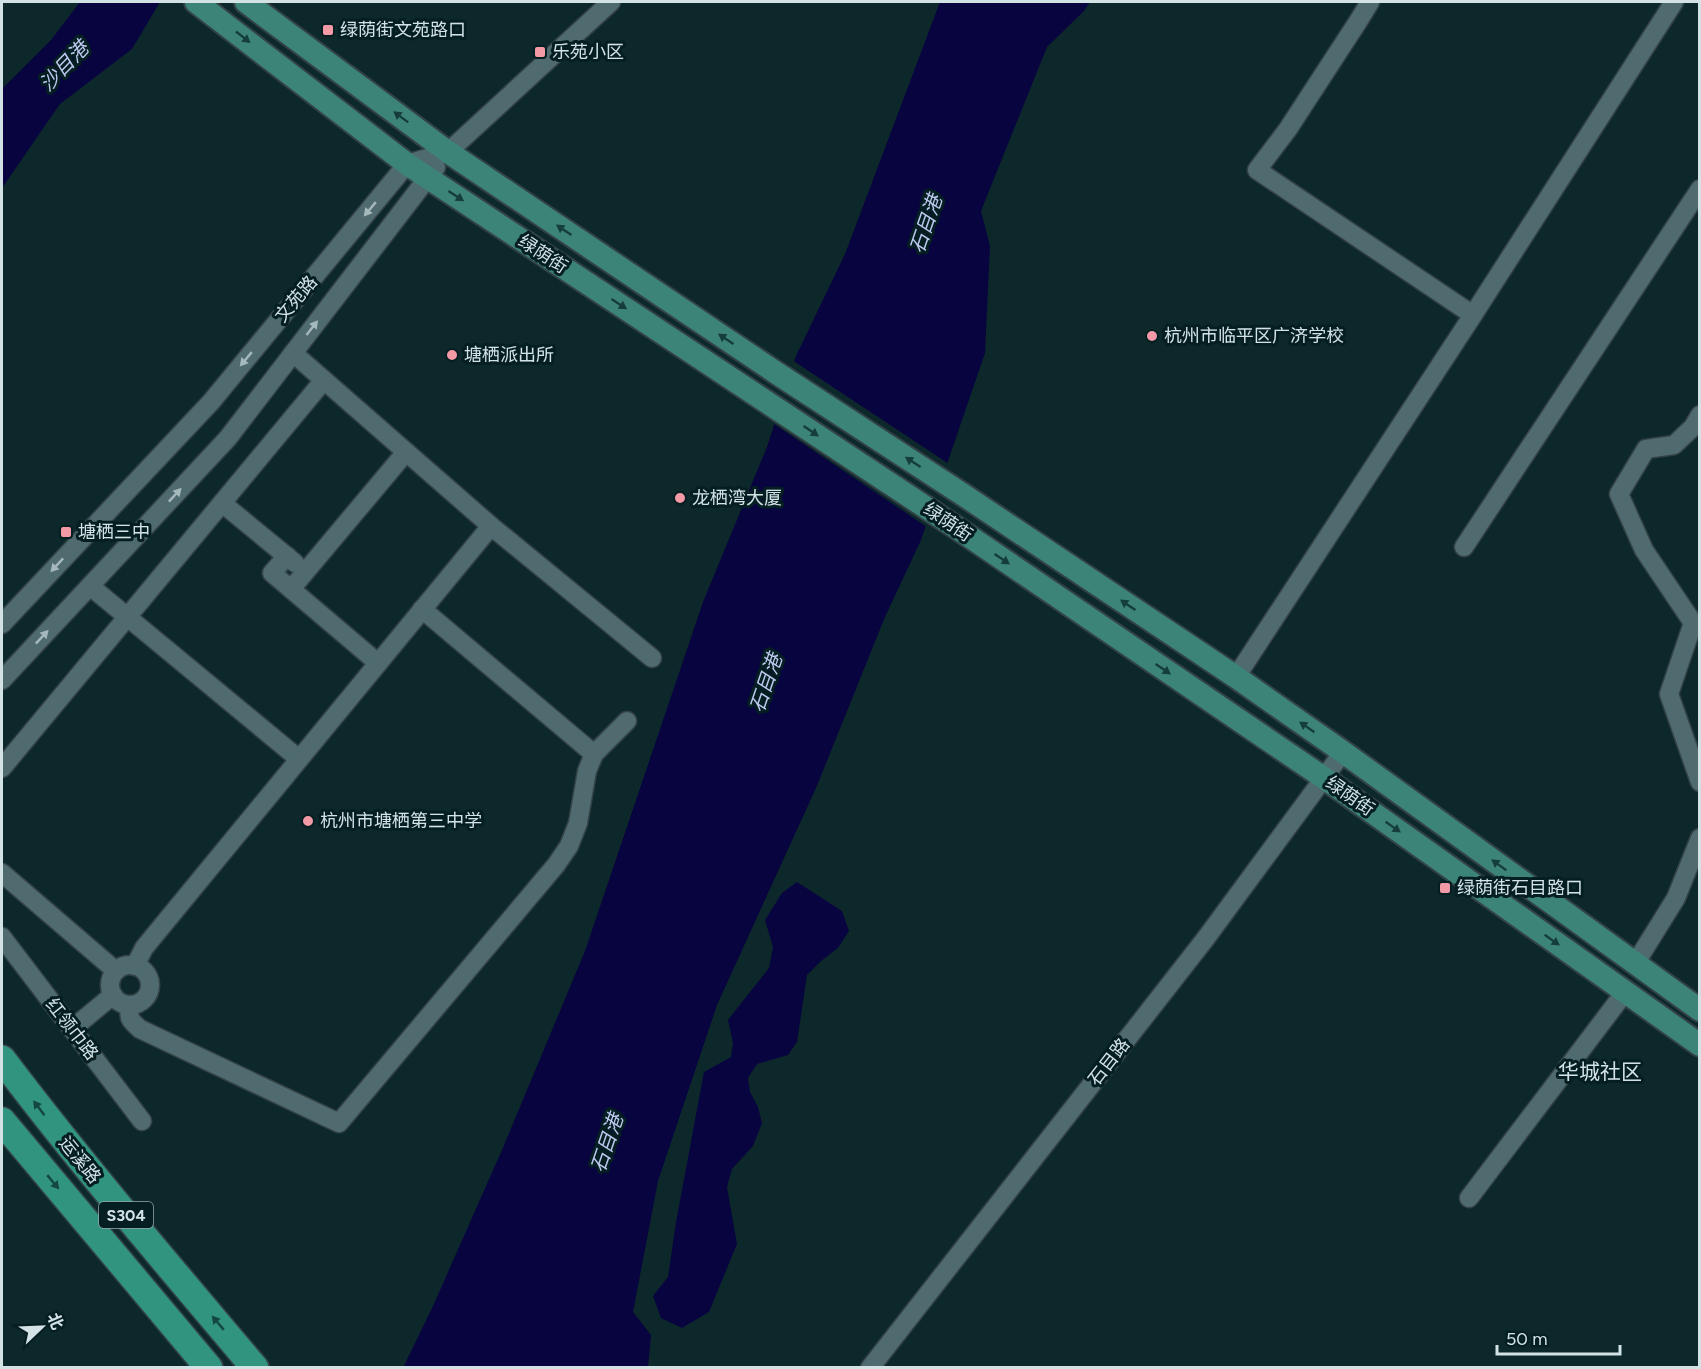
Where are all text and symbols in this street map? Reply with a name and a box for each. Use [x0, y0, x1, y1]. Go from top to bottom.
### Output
place label: 绿荫街文苑路口 [340, 19, 466, 41]
marker: 绿荫街文苑路口 [321, 23, 335, 37]
one-way arrow [235, 31, 250, 43]
water label: 沙目港 [35, 34, 96, 96]
place label: 乐苑小区 [552, 41, 624, 63]
marker: 乐苑小区 [533, 45, 547, 59]
one-way arrow [393, 111, 409, 123]
water label: 石目港 [905, 189, 948, 256]
one-way arrow [448, 191, 464, 202]
one-way arrow [364, 201, 377, 216]
one-way arrow [557, 224, 573, 236]
street label: 绿荫街 [514, 230, 572, 278]
street label: 文苑路 [270, 271, 322, 327]
one-way arrow [611, 298, 627, 309]
one-way arrow [306, 321, 318, 336]
place label: 杭州市临平区广济学校 [1164, 325, 1344, 347]
marker: 杭州市临平区广济学校 [1145, 329, 1159, 343]
one-way arrow [719, 333, 735, 345]
place label: 塘栖派出所 [464, 344, 554, 366]
marker: 塘栖派出所 [445, 348, 459, 362]
one-way arrow [240, 352, 252, 367]
one-way arrow [802, 425, 818, 437]
one-way arrow [905, 456, 921, 468]
one-way arrow [168, 487, 182, 502]
place label: 龙栖湾大厦 [692, 487, 782, 509]
marker: 龙栖湾大厦 [673, 491, 687, 505]
street label: 绿荫街 [919, 498, 977, 546]
place label: 塘栖三中 [78, 521, 150, 543]
marker: 塘栖三中 [59, 525, 73, 539]
one-way arrow [994, 553, 1010, 564]
one-way arrow [51, 557, 64, 572]
one-way arrow [1120, 600, 1136, 611]
one-way arrow [34, 630, 48, 644]
water label: 石目港 [745, 648, 788, 715]
one-way arrow [1155, 663, 1171, 675]
one-way arrow [1299, 721, 1315, 733]
street label: 绿荫街 [1322, 772, 1378, 820]
place label: 杭州市塘栖第三中学 [320, 810, 482, 832]
marker: 杭州市塘栖第三中学 [301, 814, 315, 828]
one-way arrow [1384, 821, 1400, 833]
one-way arrow [1491, 859, 1507, 871]
place label: 绿荫街石目路口 [1457, 877, 1583, 899]
marker: 绿荫街石目路口 [1438, 881, 1452, 895]
one-way arrow [1543, 934, 1559, 946]
street label: 红领巾路 [41, 994, 103, 1064]
street label: 石目路 [1084, 1034, 1134, 1090]
district label: 华城社区 [1558, 1059, 1642, 1084]
one-way arrow [33, 1101, 45, 1117]
water label: 石目港 [586, 1108, 629, 1175]
street label: 运溪路 [54, 1132, 106, 1188]
one-way arrow [46, 1174, 59, 1189]
road number: S304 [99, 1202, 153, 1228]
north arrow [12, 1297, 72, 1357]
text: 北 [43, 1310, 67, 1332]
one-way arrow [211, 1315, 224, 1331]
scale bar [1497, 1318, 1620, 1356]
text: 50 m [1506, 1328, 1548, 1350]

